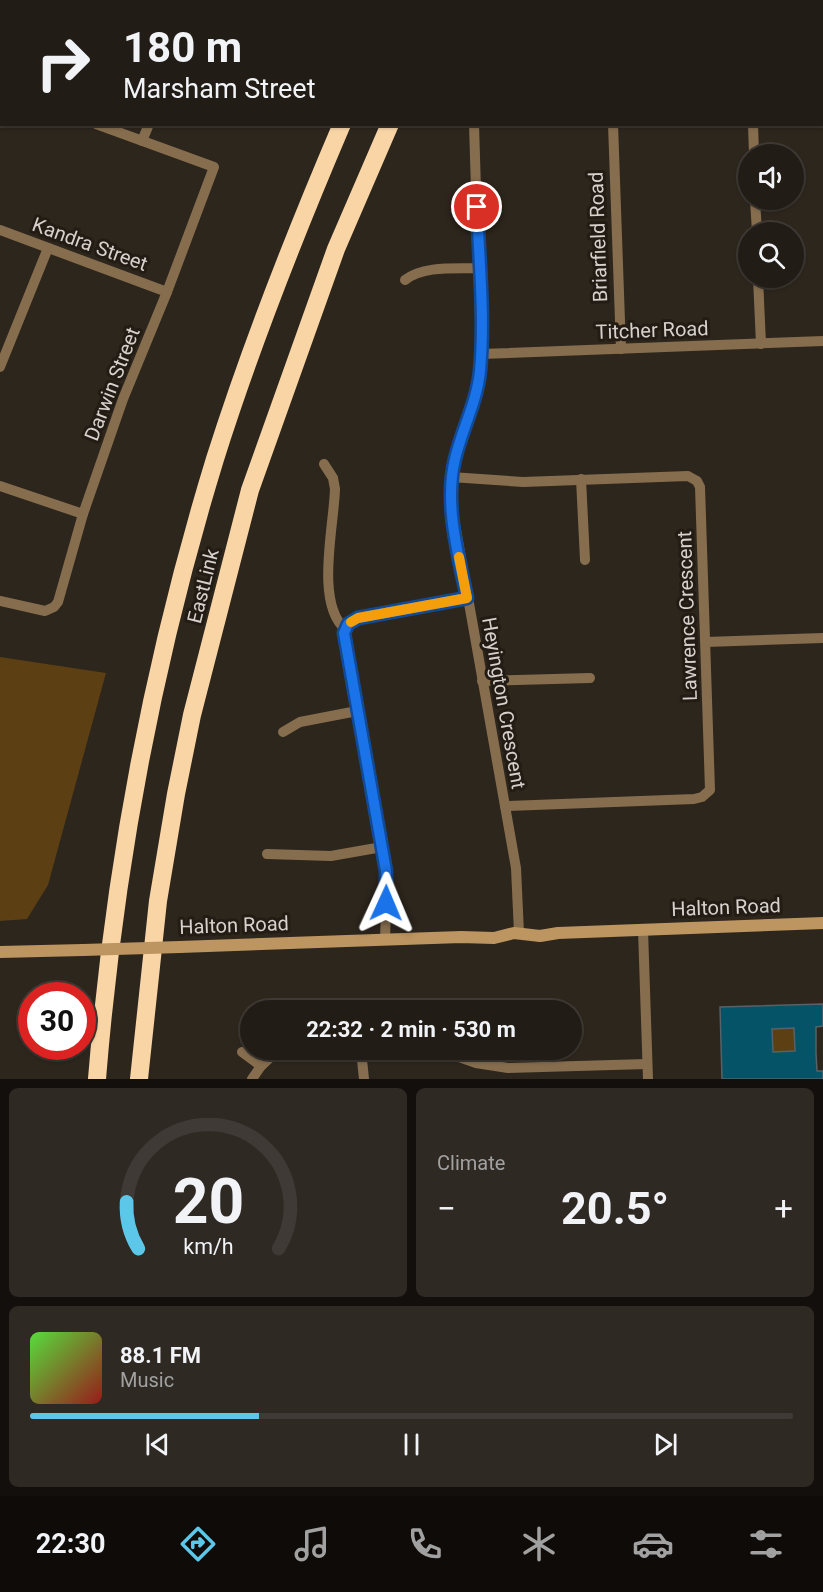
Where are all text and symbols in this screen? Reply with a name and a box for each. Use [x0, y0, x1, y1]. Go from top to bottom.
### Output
text: 180 m [123, 23, 242, 72]
icon: right [24, 24, 102, 102]
text: Marsham Street [123, 73, 316, 105]
map controls [738, 144, 804, 288]
button: sound [738, 144, 804, 210]
street label: Briarfield Road [584, 171, 612, 303]
pin [451, 181, 502, 232]
icon: arrive [460, 190, 493, 223]
street label: Kandra Street [29, 212, 151, 276]
button: search [738, 222, 804, 288]
street label: Titcher Road [595, 316, 709, 344]
street label: Darwin Street [79, 324, 145, 444]
street label: Lawrence Crescent [672, 531, 702, 701]
street label: EastLink [182, 545, 224, 626]
street label: Heyington Crescent [477, 615, 531, 791]
position arrow [354, 871, 418, 935]
street label: Halton Road [671, 893, 781, 921]
street label: Halton Road [179, 911, 289, 939]
speed limit sign: 30 [18, 982, 96, 1060]
text: 22:32 · 2 min · 530 m [306, 1017, 516, 1042]
text: Climate [437, 1151, 505, 1175]
text: 20 [172, 1165, 244, 1238]
text: 20.5° [561, 1182, 669, 1235]
text: − [437, 1189, 456, 1228]
text: + [774, 1189, 793, 1228]
text: km/h [183, 1235, 233, 1260]
text: 88.1 FM [120, 1343, 201, 1368]
text: Music [120, 1368, 174, 1392]
icon: previous [141, 1428, 174, 1461]
icon: pause [395, 1428, 428, 1461]
icon: next [649, 1428, 682, 1461]
icon: directions [177, 1523, 219, 1565]
icon: music [291, 1523, 333, 1565]
icon: phone [404, 1523, 446, 1565]
icon: climate [518, 1523, 560, 1565]
icon: car [632, 1523, 674, 1565]
icon: filters [745, 1523, 787, 1565]
text: 22:30 [36, 1528, 105, 1560]

